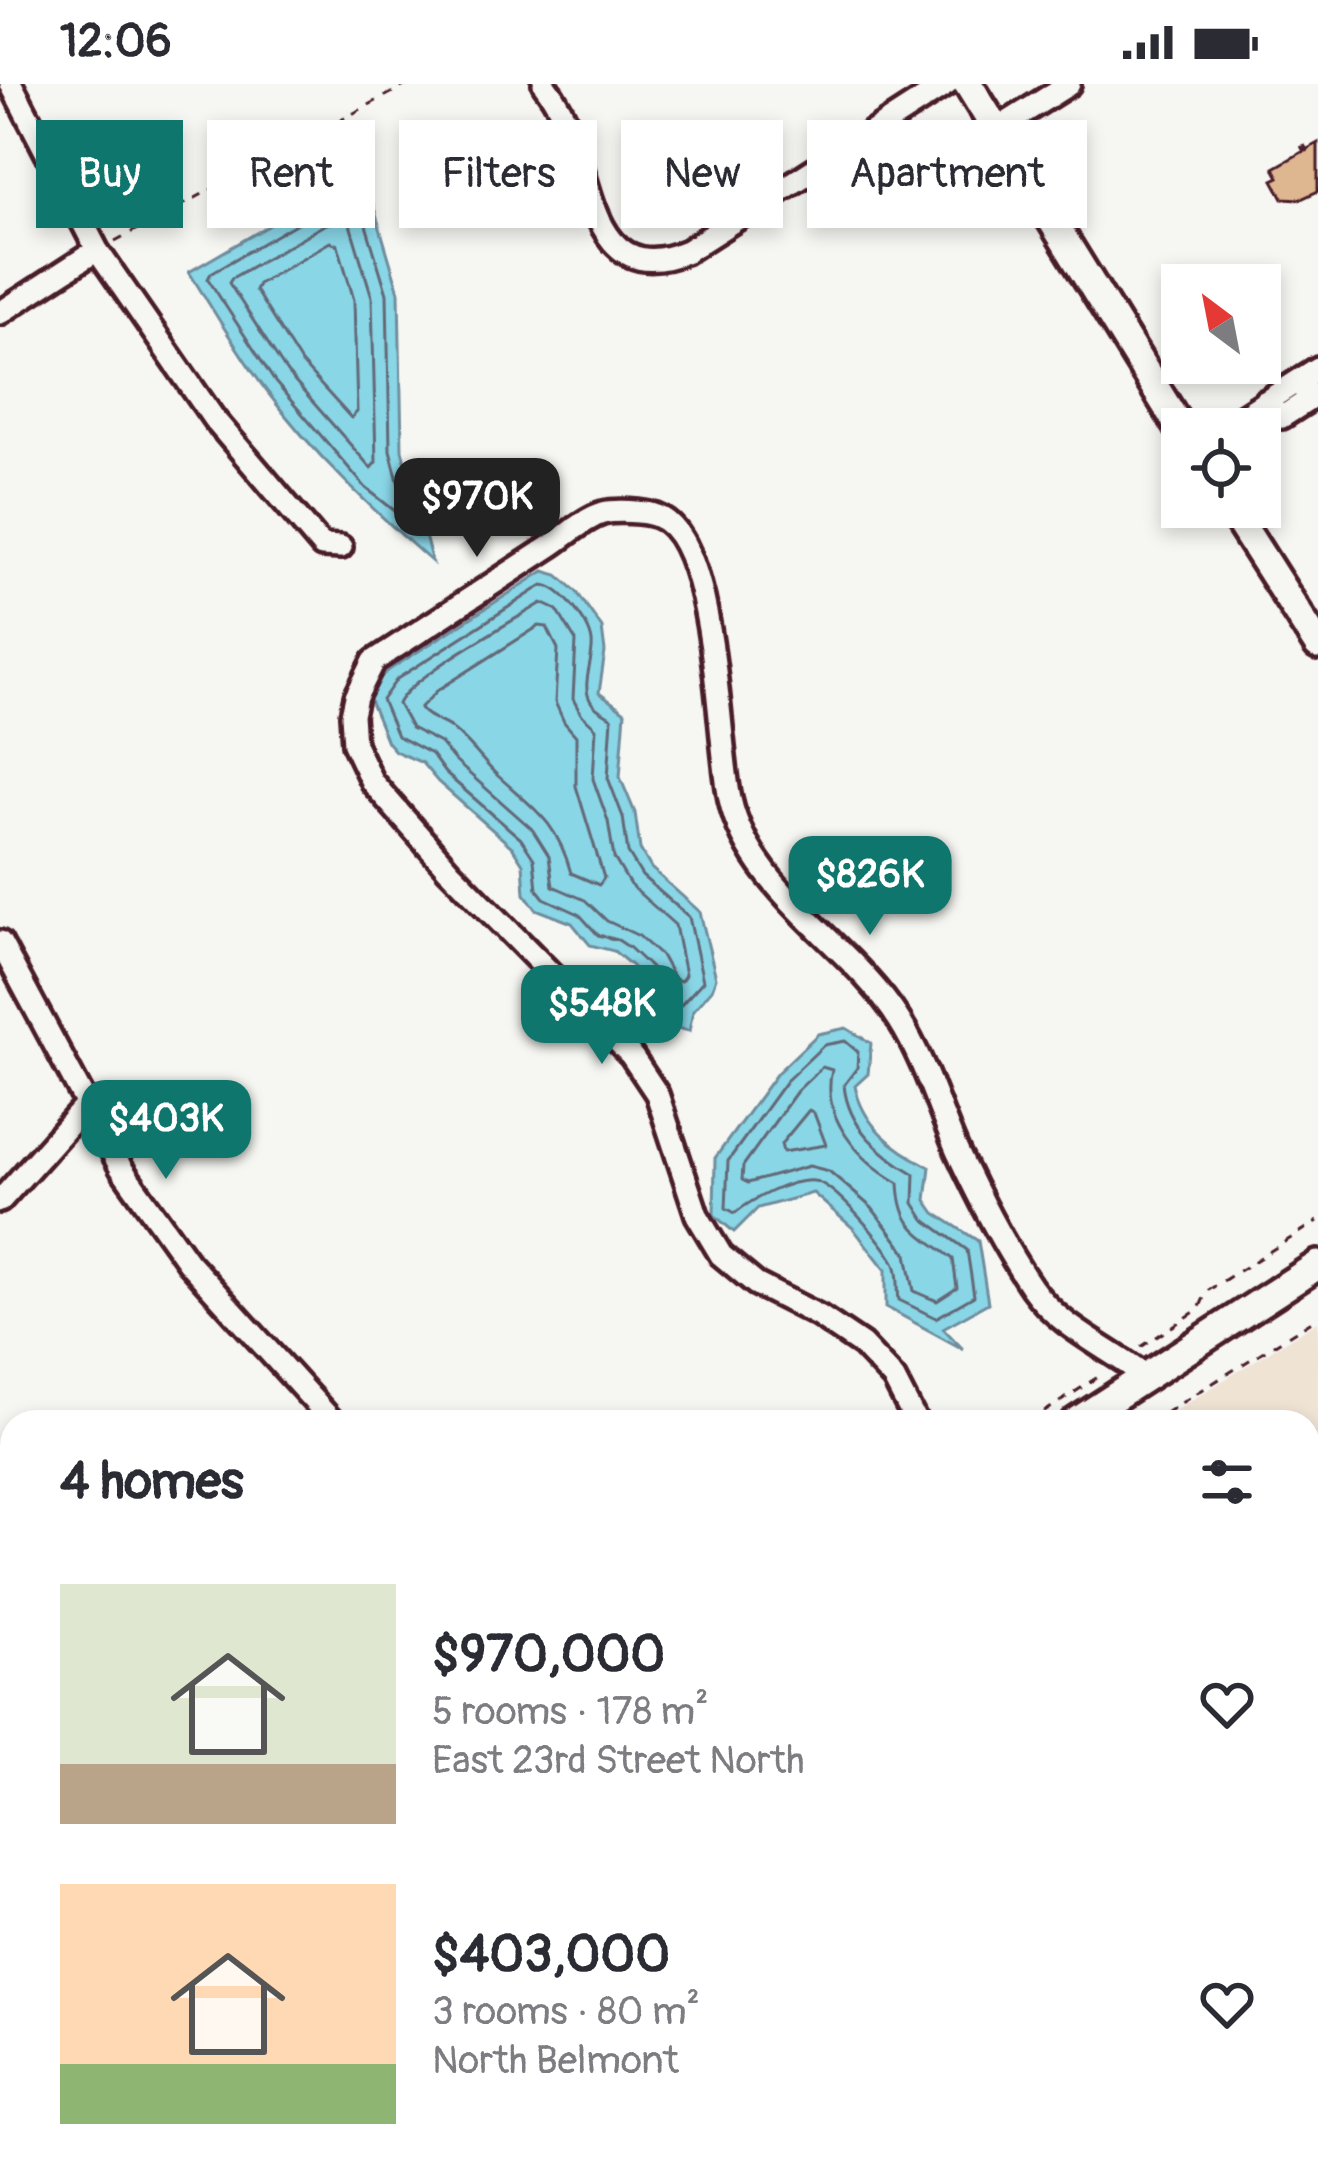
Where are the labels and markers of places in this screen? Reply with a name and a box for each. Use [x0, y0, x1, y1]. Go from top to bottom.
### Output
pin: $970K [393, 458, 561, 560]
pin: $826K [786, 836, 954, 938]
pin: $548K [518, 965, 686, 1067]
pin: $403K [82, 1080, 250, 1182]

